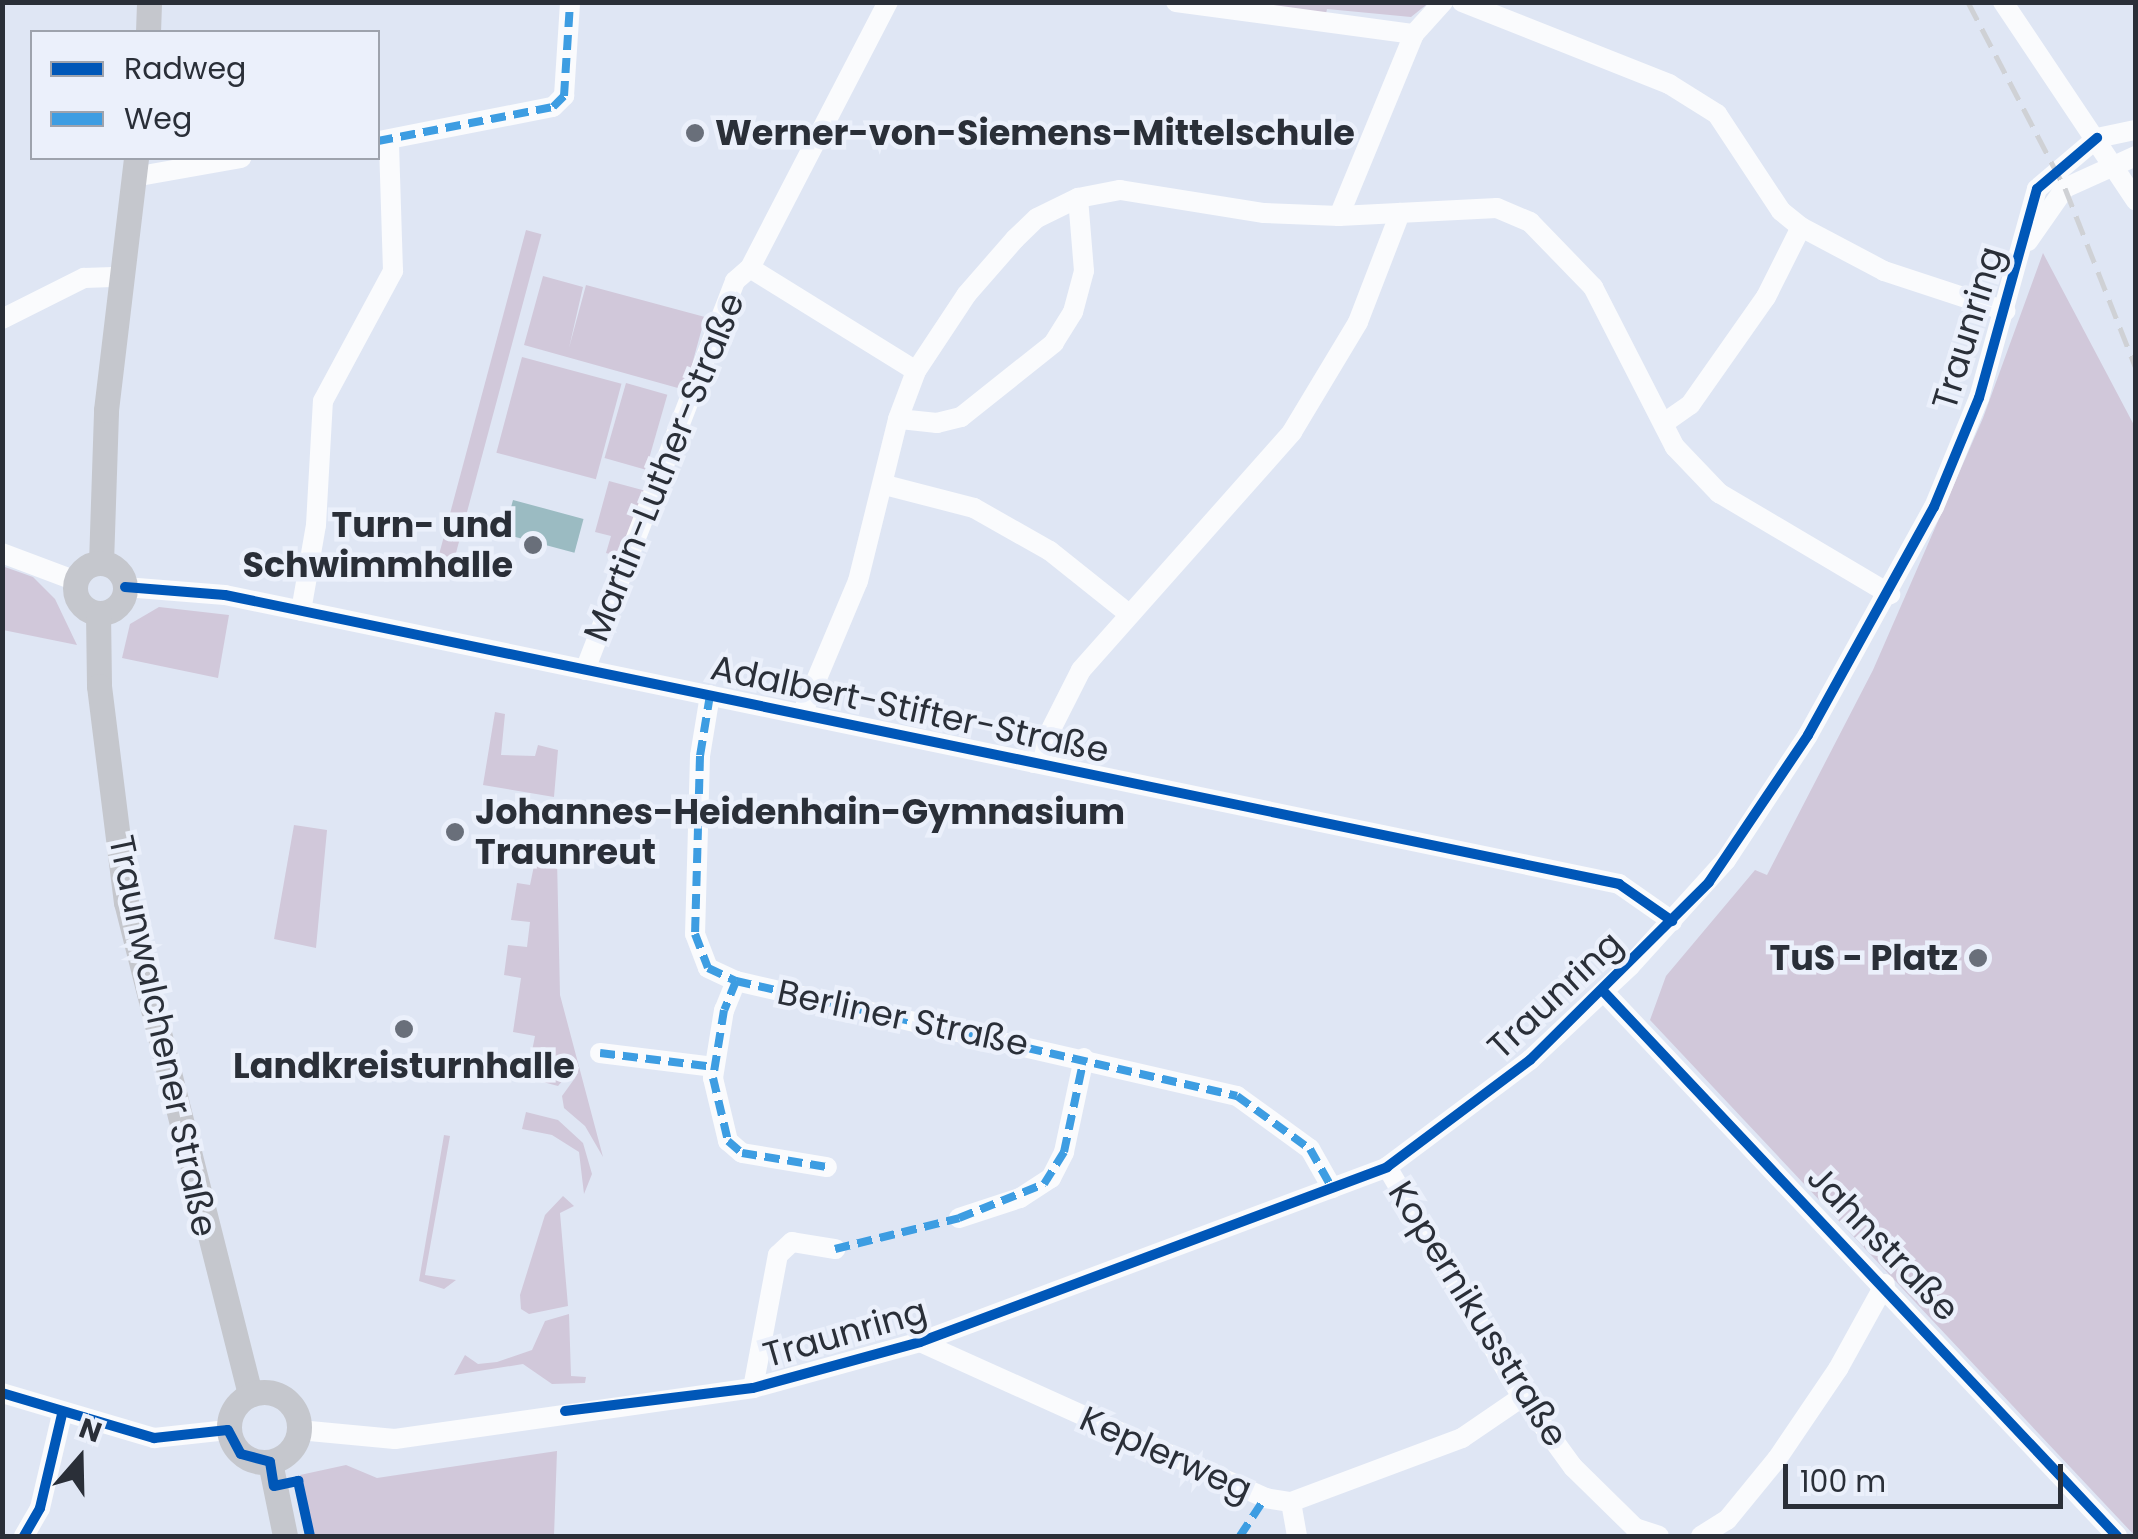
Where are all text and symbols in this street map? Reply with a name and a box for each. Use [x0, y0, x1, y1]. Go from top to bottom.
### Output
legend [30, 30, 380, 160]
text: Radweg [124, 47, 246, 90]
text: Weg [124, 97, 192, 140]
place label: Werner-von-Siemens-Mittelschule [715, 112, 1355, 154]
marker: Werner-von-Siemens-Mittelschule [684, 122, 706, 144]
street label: Traunring [1923, 241, 2013, 415]
street label: Martin-Luther-Straße [575, 287, 753, 647]
place label: Turn- und Schwimmhalle [242, 504, 513, 586]
marker: Turn- und Schwimmhalle [522, 534, 544, 556]
street label: Adalbert-Stifter-Straße [707, 646, 1113, 772]
place label: Johannes-Heidenhain-Gymnasium Traunreut [475, 791, 1125, 873]
marker: Johannes-Heidenhain-Gymnasium Traunreut [444, 821, 466, 843]
street label: Traunwalchener Straße [100, 832, 226, 1240]
street label: Traunring [1479, 922, 1631, 1068]
place label: TuS - Platz [1770, 937, 1958, 979]
marker: TuS - Platz [1967, 947, 1989, 969]
street label: Berliner Straße [774, 971, 1032, 1065]
marker: Landkreisturnhalle [393, 1018, 415, 1040]
place label: Landkreisturnhalle [233, 1045, 575, 1087]
street label: Jahnstraße [1798, 1156, 1968, 1330]
street label: Kopernikusstraße [1379, 1174, 1577, 1454]
street label: Traunring [758, 1290, 932, 1376]
street label: Keplerweg [1074, 1397, 1258, 1511]
text: N [74, 1408, 107, 1452]
north arrow [30, 1409, 130, 1509]
scale bar [1788, 1444, 2068, 1506]
text: 100 m [1800, 1460, 1886, 1503]

